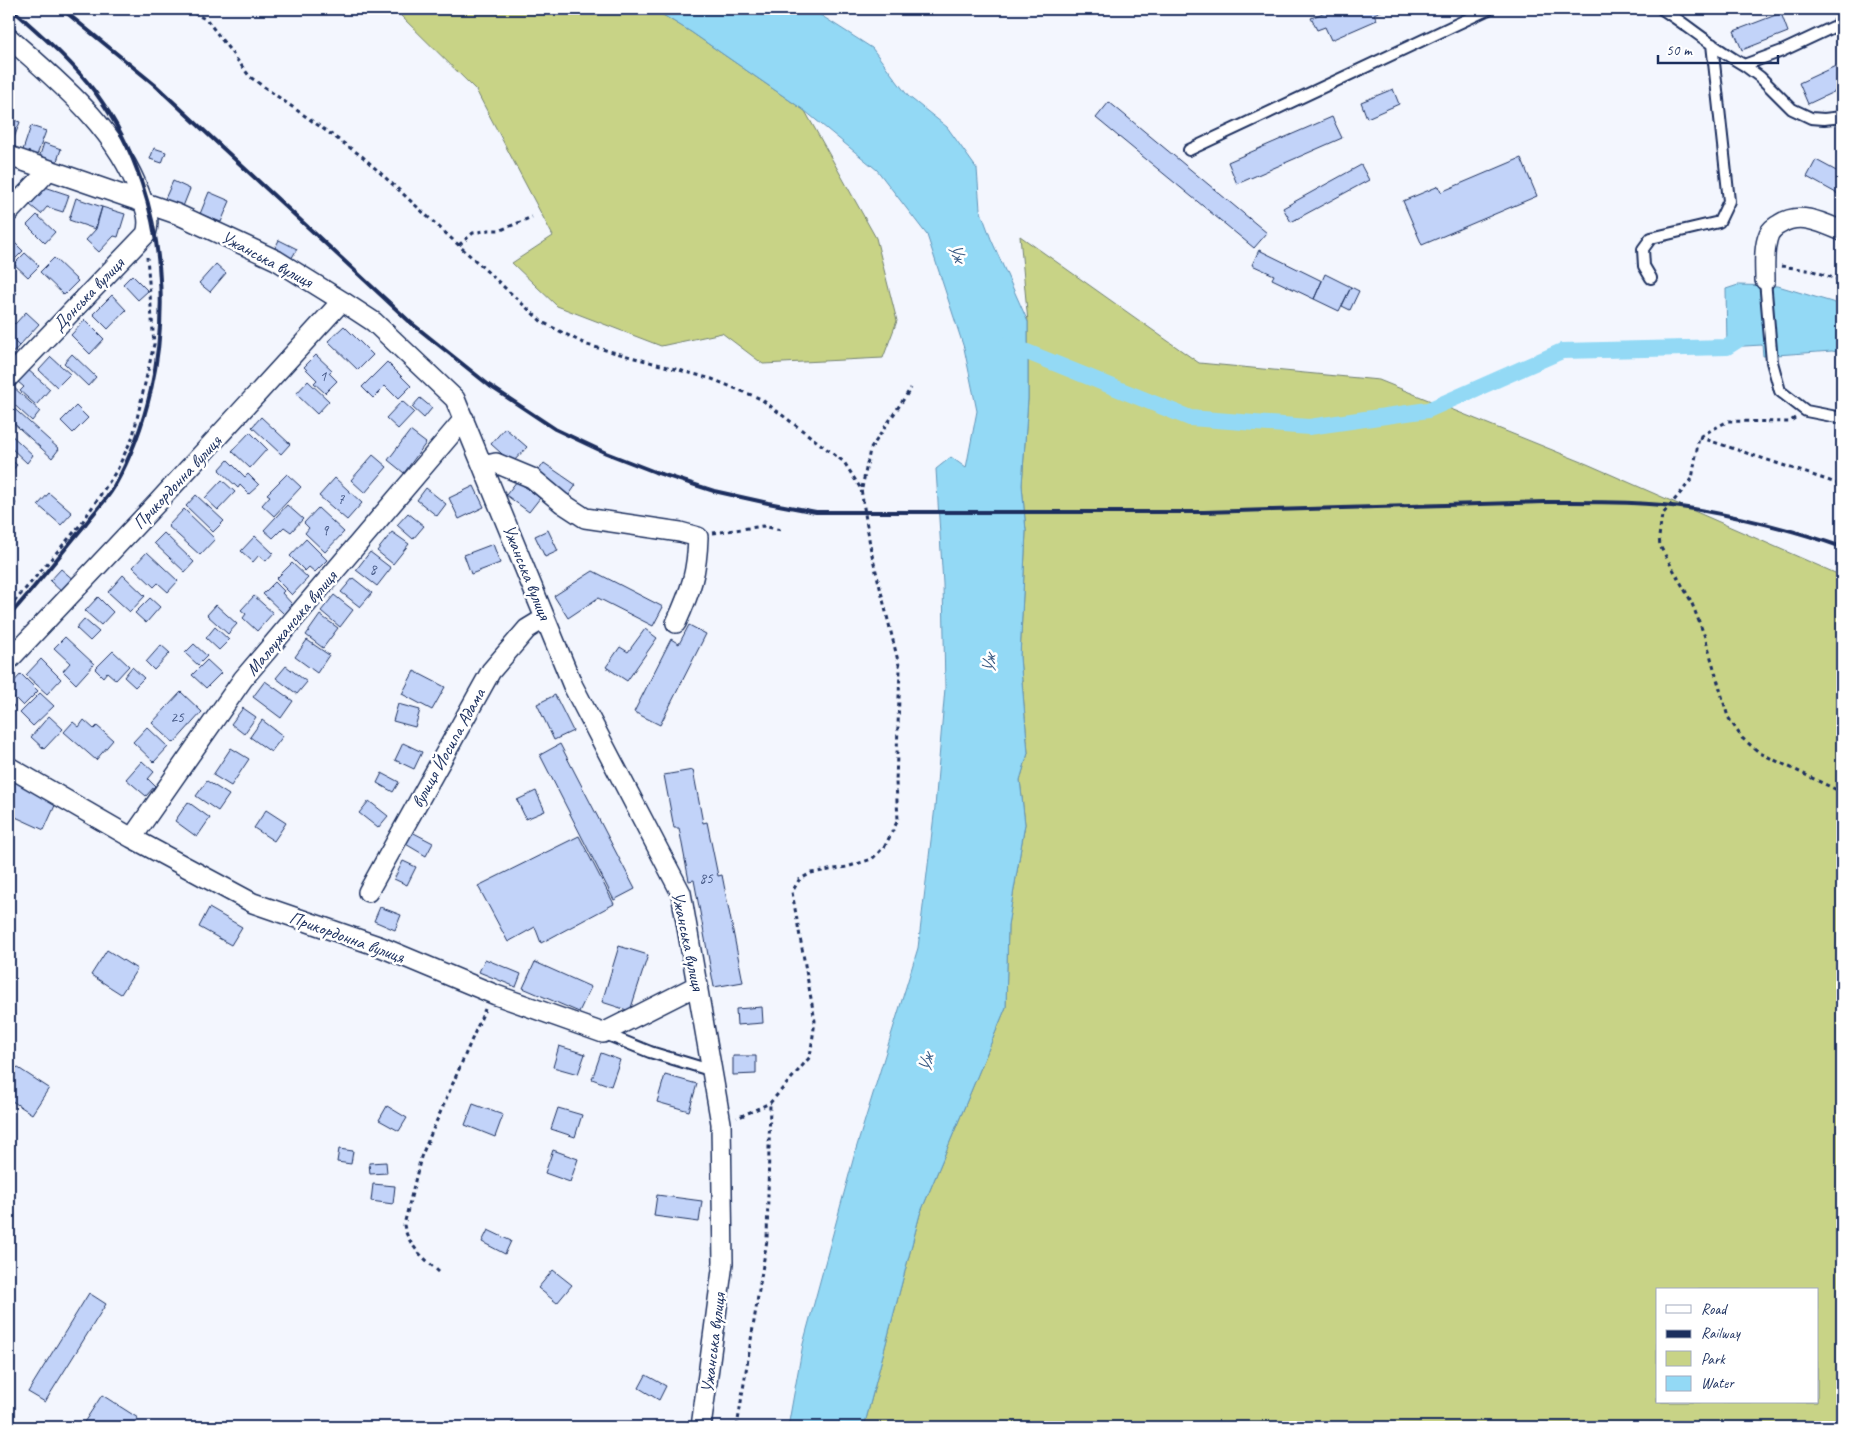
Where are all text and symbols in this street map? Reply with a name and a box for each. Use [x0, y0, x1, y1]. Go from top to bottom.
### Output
scale bar [1658, 32, 1778, 64]
text: 50 m [1666, 41, 1693, 60]
street label: Ужанська вулиця [218, 226, 318, 293]
water label: Уж [942, 239, 973, 269]
street label: Донська вулиця [48, 252, 129, 335]
house number: 1 [320, 367, 328, 386]
street label: Прикордонна вулиця [128, 429, 227, 534]
house number: 7 [338, 490, 346, 509]
house number: 9 [322, 521, 330, 540]
street label: Ужанська вулиця [498, 521, 557, 624]
house number: 8 [370, 560, 378, 579]
street label: Малоужанська вулиця [241, 565, 342, 680]
water label: Уж [977, 650, 1001, 674]
street label: вулиця Йосипа Адама [406, 683, 491, 812]
house number: 25 [170, 708, 185, 727]
house number: 85 [699, 869, 714, 888]
street label: Ужанська вулиця [667, 890, 709, 994]
street label: Прикордонна вулиця [287, 906, 409, 968]
water label: Уж [913, 1048, 940, 1075]
legend [1656, 1288, 1818, 1404]
street label: Ужанська вулиця [696, 1290, 730, 1394]
text: Road [1701, 1300, 1728, 1319]
text: Railway [1701, 1324, 1742, 1343]
text: Park [1701, 1350, 1726, 1369]
text: Water [1701, 1374, 1735, 1393]

